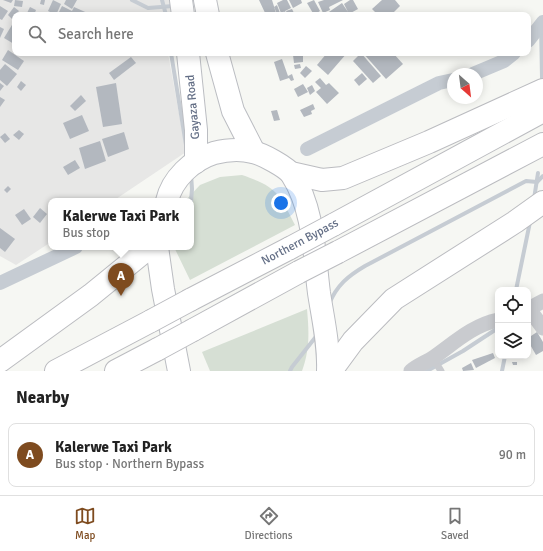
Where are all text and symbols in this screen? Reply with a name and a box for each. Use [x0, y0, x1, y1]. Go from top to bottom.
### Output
search box [12, 12, 531, 56]
icon: search [26, 23, 48, 45]
text: Search here [58, 25, 134, 43]
north arrow [447, 68, 483, 104]
street label: Gayaza Road [183, 74, 203, 140]
your location [271, 193, 291, 213]
popup [48, 198, 194, 250]
text: Kalerwe Taxi Park [63, 207, 179, 225]
street label: Northern Bypass [259, 215, 341, 269]
text: Bus stop [63, 225, 110, 241]
pin: A [108, 263, 134, 296]
map controls [495, 287, 531, 359]
button: locate [495, 287, 531, 323]
button: layers [495, 323, 531, 359]
text: Nearby [16, 387, 69, 408]
text: Kalerwe Taxi Park [55, 438, 172, 456]
text: A [26, 447, 34, 463]
text: 90 m [499, 447, 526, 463]
text: Bus stop · Northern Bypass [55, 456, 204, 472]
tab: Map [74, 505, 96, 542]
tab: Directions [245, 505, 293, 542]
tab: Saved [441, 505, 469, 542]

